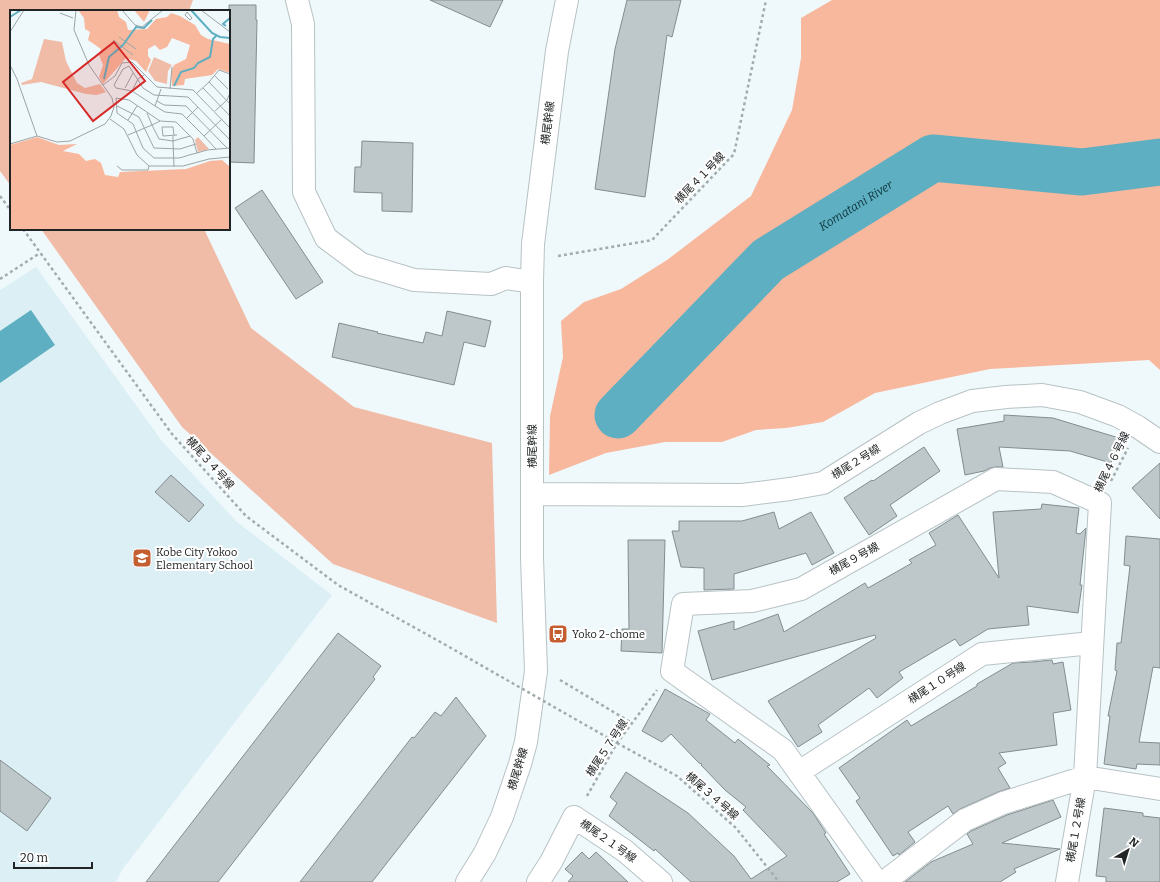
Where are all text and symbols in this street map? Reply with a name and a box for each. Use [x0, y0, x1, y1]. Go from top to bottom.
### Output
inset map [10, 10, 230, 230]
street label: 横尾幹線 [539, 100, 557, 146]
street label: 横尾４１号線 [672, 150, 728, 206]
water label: Komatani River [816, 177, 896, 234]
street label: 横尾幹線 [526, 424, 539, 468]
street label: 横尾４６号線 [1092, 429, 1132, 495]
street label: 横尾３４号線 [183, 434, 237, 492]
street label: 横尾２号線 [829, 442, 883, 482]
street label: 横尾９号線 [827, 540, 881, 578]
place label: Kobe City Yokoo Elementary School [156, 546, 253, 572]
school or university icon: Kobe City Yokoo Elementary School [131, 547, 153, 569]
bus stop icon: Yoko 2-chome [547, 623, 569, 645]
place label: Yoko 2-chome [572, 628, 645, 641]
street label: 横尾１０号線 [906, 660, 968, 706]
street label: 横尾５７号線 [584, 717, 630, 779]
street label: 横尾幹線 [505, 746, 531, 792]
street label: 横尾３４号線 [683, 769, 741, 823]
street label: 横尾１２号線 [1064, 796, 1088, 864]
street label: 横尾２１号線 [577, 817, 639, 865]
north arrow [1108, 830, 1148, 870]
text: N [1126, 835, 1142, 851]
scale bar [14, 844, 92, 870]
text: 20 m [20, 851, 49, 865]

